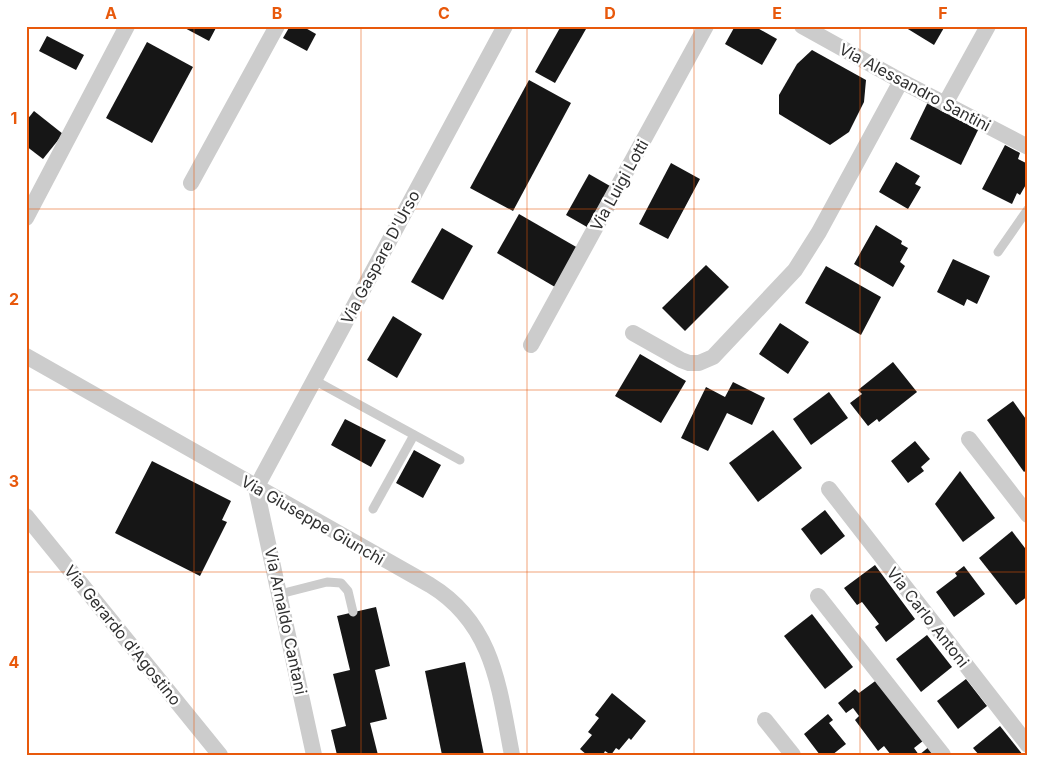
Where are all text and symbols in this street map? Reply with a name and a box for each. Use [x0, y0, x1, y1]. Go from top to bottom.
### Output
text: A [105, 3, 117, 23]
text: B [272, 3, 282, 23]
text: C [438, 3, 450, 23]
text: D [604, 3, 616, 23]
text: E [772, 3, 782, 23]
text: F [938, 3, 948, 23]
street label: Via Alessandro Santini [836, 39, 994, 135]
text: 1 [11, 108, 17, 128]
street label: Via Luigi Lotti [586, 136, 652, 234]
street label: Via Gaspare D'Urso [336, 187, 424, 327]
text: 2 [9, 289, 19, 309]
text: 3 [9, 471, 19, 491]
street label: Via Giuseppe Giunchi [238, 471, 388, 569]
street label: Via Arnaldo Cantani [261, 546, 311, 696]
street label: Via Gerardo d'Agostino [60, 561, 186, 709]
street label: Via Carlo Antoni [883, 563, 973, 671]
text: 4 [9, 652, 20, 672]

